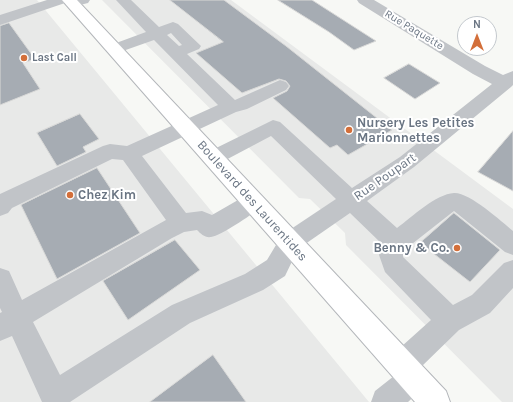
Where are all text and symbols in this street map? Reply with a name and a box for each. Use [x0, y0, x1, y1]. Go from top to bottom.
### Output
street label: Rue Paquette [382, 7, 446, 53]
north arrow [457, 16, 497, 56]
text: N [473, 18, 481, 31]
place label: Last Call [32, 51, 77, 65]
marker: Last Call [19, 53, 29, 63]
place label: Nursery Les Petites Marionnettes [357, 115, 474, 146]
marker: Nursery Les Petites Marionnettes [344, 125, 354, 135]
street label: Boulevard des Laurentides [194, 137, 310, 265]
street label: Rue Poupart [351, 150, 419, 204]
place label: Chez Kim [78, 187, 136, 203]
marker: Chez Kim [65, 190, 75, 200]
place label: Benny & Co. [373, 240, 449, 256]
marker: Benny & Co. [452, 243, 462, 253]

